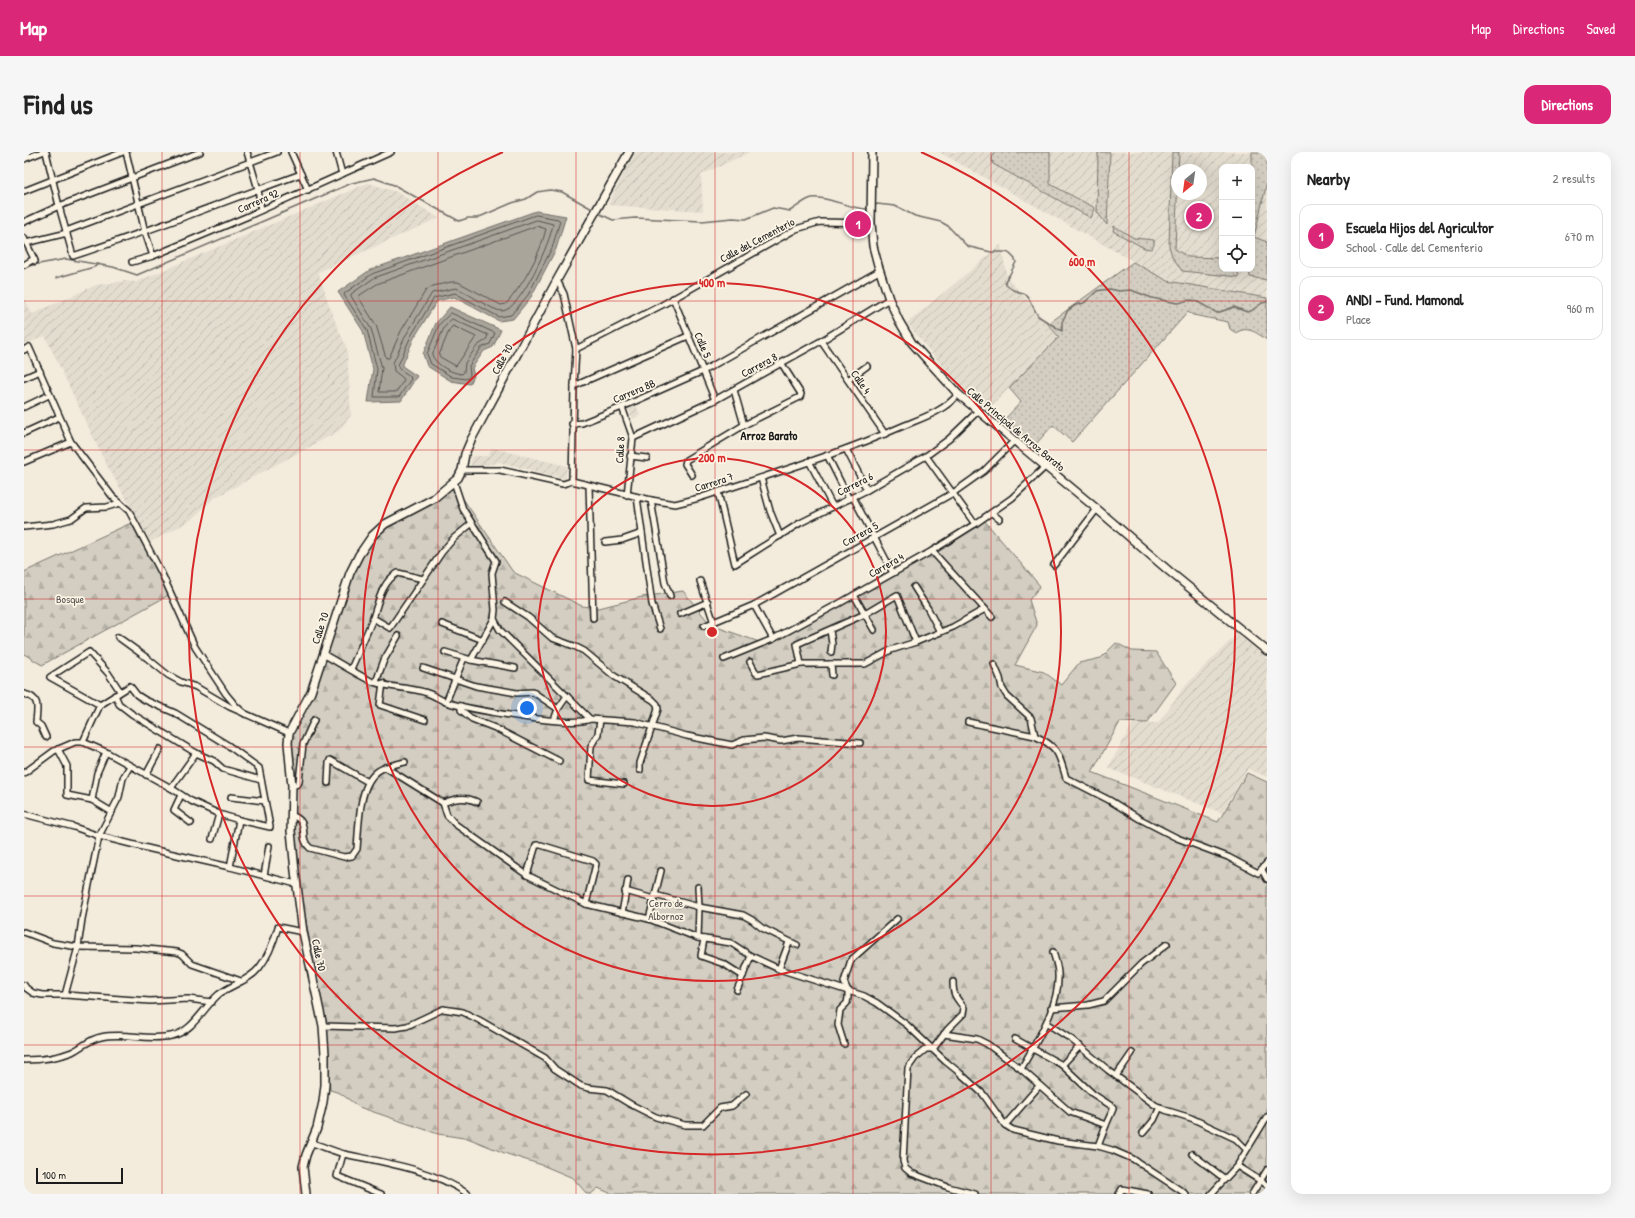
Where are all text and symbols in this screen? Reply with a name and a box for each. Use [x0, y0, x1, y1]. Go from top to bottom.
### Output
text: Map [20, 15, 47, 41]
text: Map [1471, 19, 1491, 38]
text: Directions [1513, 19, 1564, 38]
text: Saved [1586, 19, 1615, 38]
text: Find us [24, 85, 93, 123]
button: Directions [1524, 85, 1611, 124]
north arrow [1171, 164, 1207, 200]
map controls [1219, 164, 1255, 272]
button: + [1219, 164, 1255, 200]
text: Nearby [1307, 167, 1350, 190]
text: 2 results [1553, 169, 1595, 187]
street label: Carrera 92 [235, 186, 281, 216]
button: − [1219, 200, 1255, 236]
pin: 2 [1186, 201, 1212, 231]
pin: 1 [845, 209, 871, 239]
street label: Calle del Cementerio [717, 214, 797, 266]
text: Escuela Hijos del Agricultor [1346, 217, 1494, 238]
text: 1 [1319, 227, 1323, 245]
text: 670 m [1565, 227, 1594, 245]
button: locate [1219, 236, 1255, 272]
text: School · Calle del Cementerio [1346, 238, 1483, 256]
text: 600 m [1069, 253, 1095, 270]
text: 400 m [699, 274, 725, 291]
text: ANDI - Fund. Mamonal [1346, 289, 1464, 310]
text: 2 [1318, 299, 1324, 317]
text: 960 m [1566, 299, 1594, 317]
text: Place [1346, 310, 1371, 328]
street label: Calle 5 [691, 330, 715, 360]
street label: Calle 70 [488, 341, 516, 377]
street label: Carrera 8 [738, 350, 780, 380]
street label: Calle 4 [848, 367, 874, 397]
street label: Carrera 8B [611, 376, 658, 406]
street label: Calle Principal de Arroz Barato [964, 384, 1068, 474]
district label: Arroz Barato [741, 427, 798, 444]
street label: Calle 8 [612, 436, 628, 464]
text: 200 m [698, 449, 726, 466]
street label: Carrera 7 [693, 469, 735, 495]
street label: Carrera 6 [835, 469, 876, 499]
street label: Carrera 5 [840, 518, 881, 550]
street label: Carrera 4 [866, 549, 906, 581]
park label: Bosque [56, 592, 85, 606]
street label: Calle 70 [308, 610, 332, 646]
centre of rings [705, 625, 719, 639]
your location [517, 698, 537, 718]
park label: Cerro de Albornoz [648, 896, 684, 923]
street label: Calle 70 [309, 938, 329, 972]
scale bar [36, 1166, 123, 1185]
text: 100 m [42, 1168, 66, 1182]

